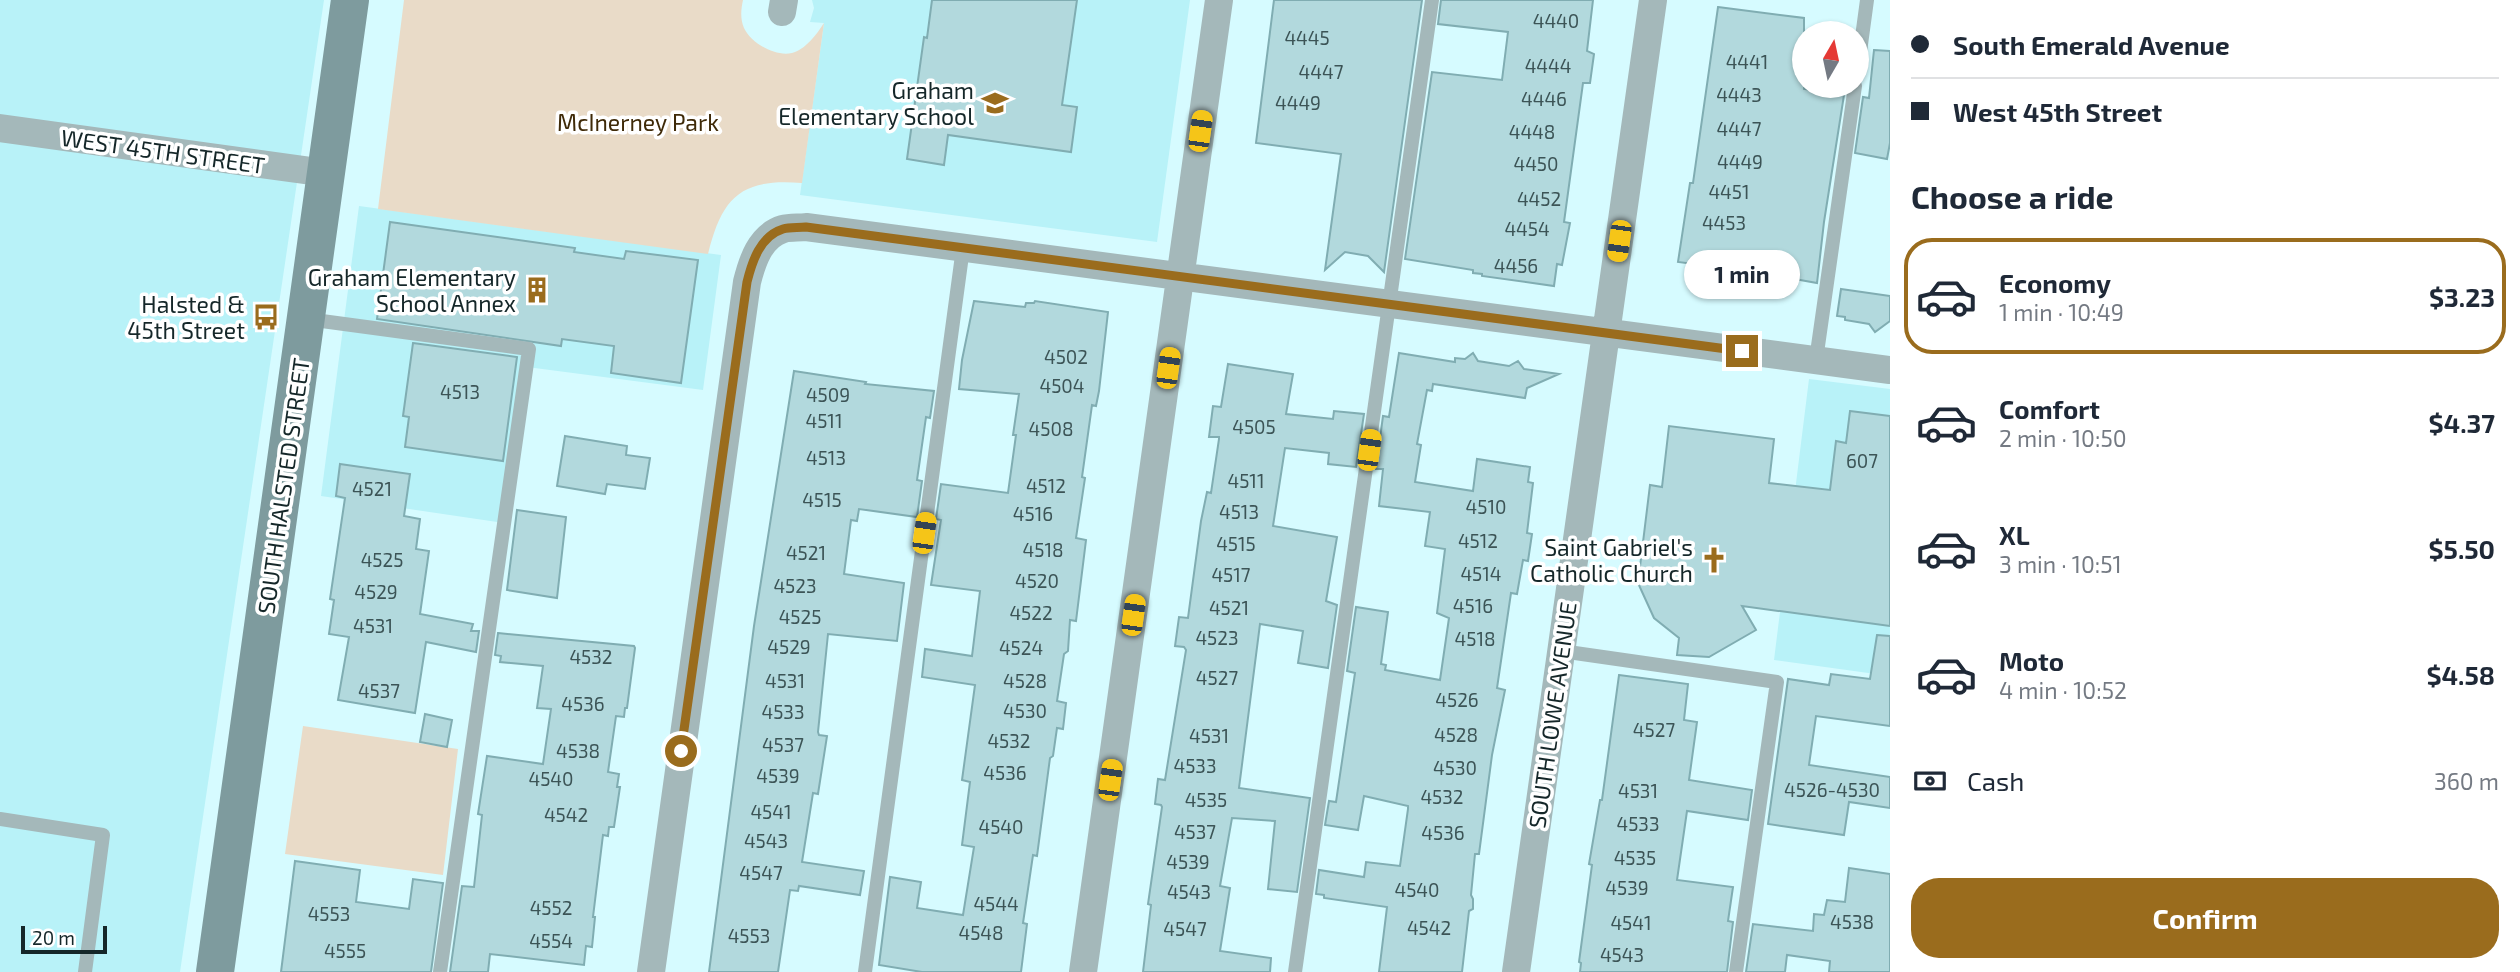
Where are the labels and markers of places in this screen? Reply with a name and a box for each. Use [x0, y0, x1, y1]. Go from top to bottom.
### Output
place label: Graham Elementary School [778, 76, 974, 130]
school or university icon: Graham Elementary School [980, 88, 1010, 118]
place label: Graham Elementary School Annex [308, 263, 516, 317]
building icon: Graham Elementary School Annex [522, 275, 552, 305]
place label: Halsted & 45th Street [127, 290, 245, 344]
bus stop icon: Halsted & 45th Street [251, 302, 281, 332]
place label: Saint Gabriel's Catholic Church [1530, 533, 1693, 587]
church icon: Saint Gabriel's Catholic Church [1699, 545, 1729, 575]

